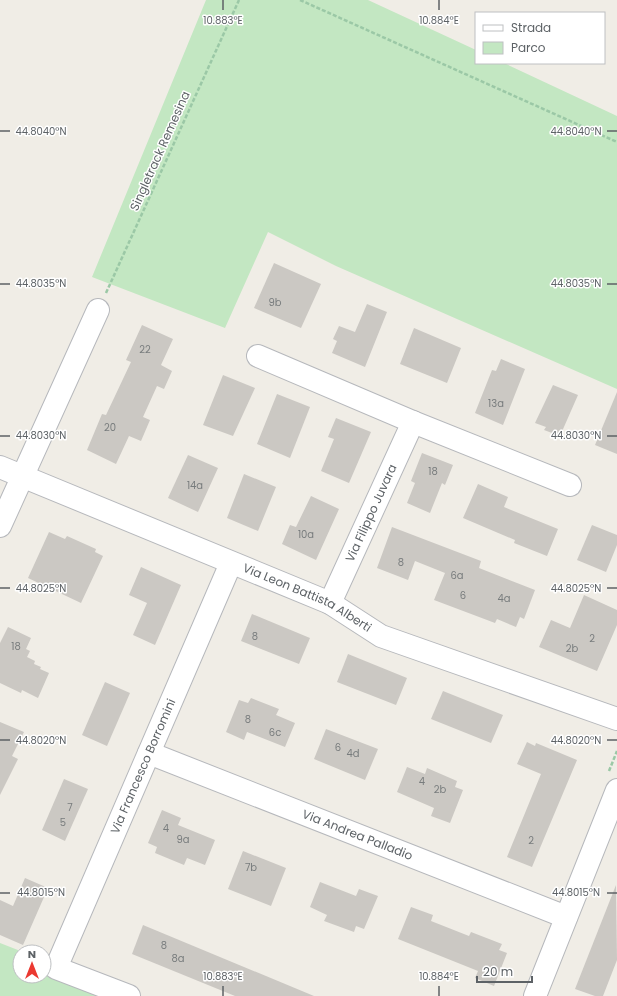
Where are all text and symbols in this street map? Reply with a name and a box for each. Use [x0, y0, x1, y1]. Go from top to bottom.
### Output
legend [475, 12, 605, 64]
text: 10.883°E [203, 13, 243, 28]
text: 10.884°E [419, 13, 459, 28]
text: Strada [511, 19, 551, 36]
text: Parco [511, 39, 546, 56]
street label: Singletrack Remesina [125, 88, 194, 213]
text: 44.8040°N [16, 124, 66, 139]
text: 44.8040°N [551, 124, 601, 139]
text: 44.8035°N [16, 276, 66, 291]
text: 44.8035°N [551, 276, 601, 291]
house number: 9b [268, 295, 282, 310]
house number: 22 [139, 342, 151, 357]
house number: 13a [488, 396, 504, 411]
house number: 20 [104, 420, 116, 435]
text: 44.8030°N [16, 428, 66, 443]
text: 44.8030°N [551, 428, 601, 443]
street label: Via Filippo Juvara [341, 461, 401, 565]
house number: 18 [428, 464, 438, 479]
house number: 14a [187, 478, 203, 493]
house number: 10a [298, 527, 314, 542]
house number: 8 [398, 555, 404, 570]
street label: Via Leon Battista Alberti [240, 559, 375, 636]
house number: 6a [450, 568, 464, 583]
text: 44.8025°N [16, 581, 66, 596]
text: 44.8025°N [551, 581, 601, 596]
house number: 6 [460, 588, 466, 603]
house number: 4a [497, 591, 511, 606]
house number: 8 [252, 629, 258, 644]
house number: 2 [589, 631, 595, 646]
house number: 18 [11, 639, 21, 654]
house number: 2b [566, 641, 578, 656]
street label: Via Francesco Borromini [106, 696, 179, 836]
house number: 8 [245, 712, 251, 727]
house number: 6c [269, 725, 281, 740]
text: 44.8020°N [16, 733, 66, 748]
text: 44.8020°N [551, 733, 601, 748]
house number: 6 [335, 740, 341, 755]
house number: 4d [346, 746, 360, 761]
house number: 4 [419, 774, 425, 789]
house number: 2b [434, 782, 446, 797]
house number: 7 [67, 800, 73, 815]
street label: Via Andrea Palladio [300, 805, 416, 864]
house number: 5 [60, 815, 66, 830]
house number: 4 [163, 821, 169, 836]
house number: 9a [176, 832, 190, 847]
house number: 2 [528, 833, 534, 848]
house number: 7b [245, 860, 257, 875]
text: 44.8015°N [17, 885, 65, 900]
text: 44.8015°N [552, 885, 600, 900]
house number: 8 [161, 938, 167, 953]
north arrow [12, 944, 52, 984]
text: N [28, 946, 36, 962]
house number: 8a [171, 951, 185, 966]
scale bar [477, 958, 532, 984]
text: 20 m [483, 963, 513, 980]
text: 10.883°E [203, 969, 243, 984]
text: 10.884°E [419, 969, 459, 984]

